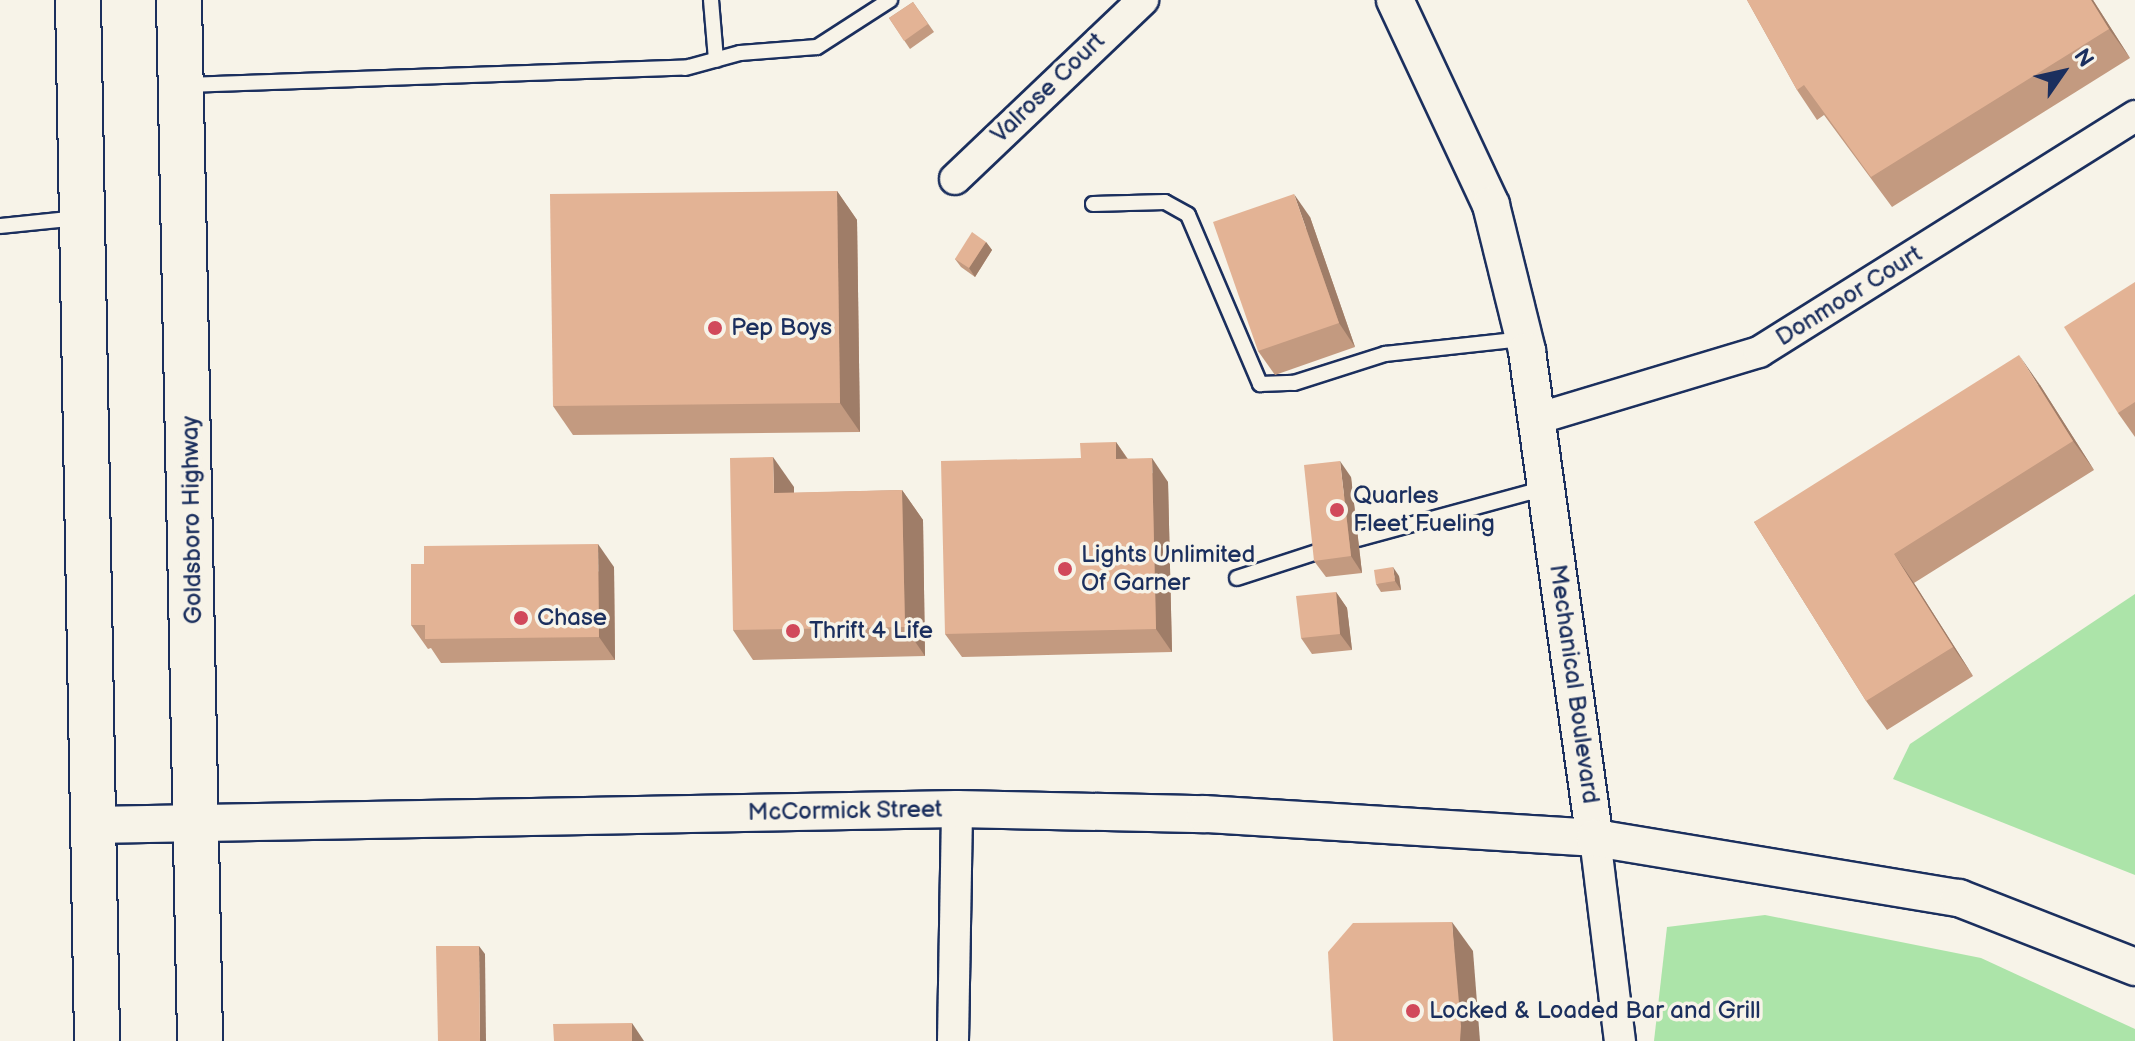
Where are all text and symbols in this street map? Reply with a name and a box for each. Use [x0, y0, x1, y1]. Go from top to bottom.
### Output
street label: Valrose Court [985, 27, 1111, 149]
north arrow [2023, 32, 2103, 112]
text: N [2067, 44, 2099, 73]
street label: Donmoor Court [1771, 240, 1927, 352]
place label: Pep Boys [731, 314, 832, 342]
marker: Pep Boys [706, 319, 724, 337]
street label: Goldsboro Highway [176, 416, 208, 624]
place label: Quarles Fleet Fueling [1353, 482, 1495, 538]
marker: Quarles Fleet Fueling [1328, 501, 1346, 519]
place label: Lights Unlimited Of Garner [1081, 541, 1255, 597]
marker: Lights Unlimited Of Garner [1056, 560, 1074, 578]
street label: Mechanical Boulevard [1543, 563, 1605, 805]
place label: Chase [537, 604, 607, 632]
marker: Chase [512, 609, 530, 627]
place label: Thrift 4 Life [809, 617, 933, 645]
marker: Thrift 4 Life [784, 622, 802, 640]
street label: McCormick Street [747, 795, 943, 827]
place label: Locked & Loaded Bar and Grill [1429, 997, 1761, 1025]
marker: Locked & Loaded Bar and Grill [1404, 1002, 1422, 1020]

